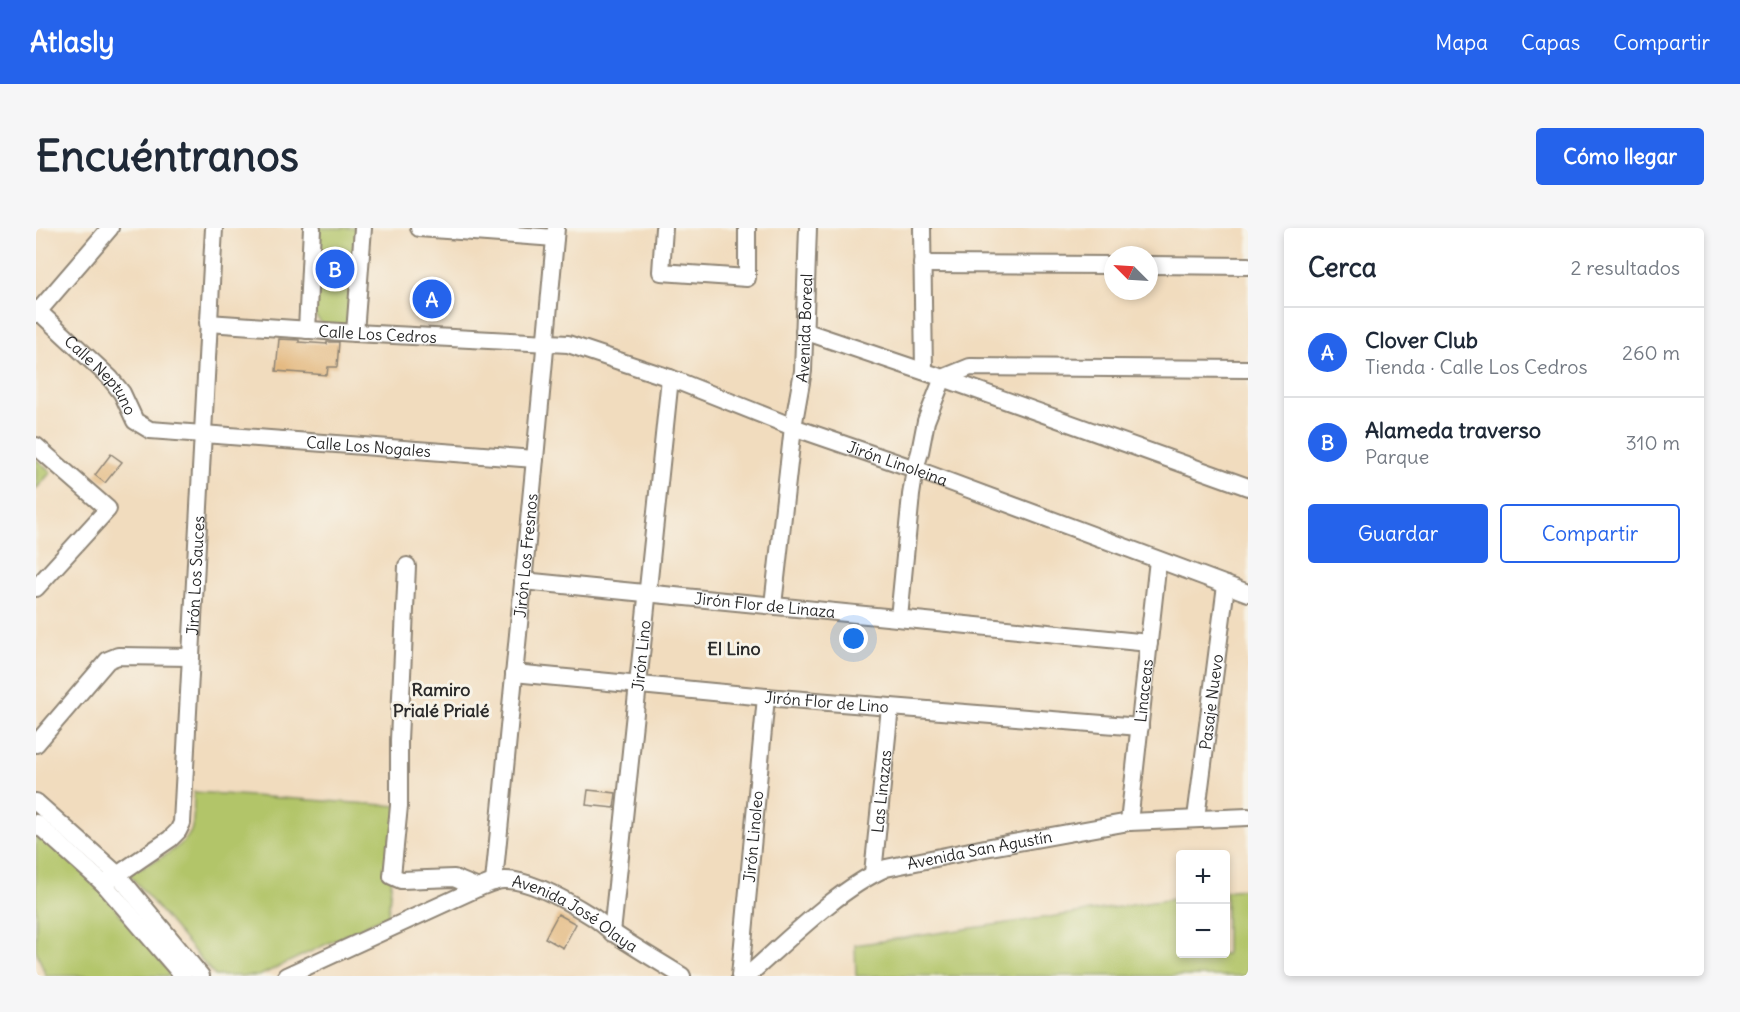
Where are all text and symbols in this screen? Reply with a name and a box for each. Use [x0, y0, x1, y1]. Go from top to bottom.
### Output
text: Atlasly [30, 24, 114, 60]
text: Mapa [1435, 29, 1488, 56]
text: Capas [1521, 29, 1580, 56]
text: Compartir [1613, 29, 1710, 56]
button: Cómo llegar [1536, 128, 1704, 185]
text: Encuéntranos [36, 130, 299, 182]
pin: B [316, 246, 354, 291]
north arrow [1104, 246, 1158, 300]
text: Cerca [1308, 251, 1377, 284]
text: 2 resultados [1571, 255, 1680, 280]
street label: Avenida Boreal [791, 273, 816, 384]
pin: A [412, 276, 452, 322]
street label: Calle Los Cedros [318, 321, 437, 347]
text: Clover Club [1365, 326, 1478, 354]
street label: Calle Neptuno [60, 331, 141, 418]
text: A [1321, 340, 1334, 365]
text: 260 m [1622, 340, 1680, 365]
text: Tienda · Calle Los Cedros [1365, 354, 1588, 379]
text: Alameda traverso [1365, 416, 1541, 444]
text: B [1321, 430, 1334, 455]
text: 310 m [1625, 430, 1680, 455]
street label: Calle Los Nogales [305, 432, 432, 461]
street label: Jirón Linoleina [844, 436, 950, 490]
text: Parque [1365, 444, 1429, 469]
street label: Jirón Los Fresnos [510, 492, 542, 619]
button: Guardar [1308, 504, 1488, 563]
button: Compartir [1500, 504, 1680, 563]
street label: Jirón Los Sauces [182, 515, 209, 636]
street label: Jirón Flor de Linaza [693, 588, 836, 622]
street label: Jirón Lino [627, 619, 655, 692]
your location [839, 624, 868, 653]
district label: El Lino [707, 637, 761, 660]
street label: Pasaje Nuevo [1195, 653, 1227, 751]
street label: Linaceas [1130, 658, 1157, 723]
district label: Ramiro Prialé Prialé [393, 678, 490, 722]
street label: Jirón Flor de Lino [764, 687, 890, 717]
street label: Las Linazas [867, 749, 896, 834]
street label: Jirón Linoleo [739, 790, 767, 883]
street label: Avenida San Agustín [905, 826, 1054, 873]
map controls [1176, 850, 1230, 958]
button: + [1176, 850, 1230, 904]
street label: Avenida José Olaya [510, 870, 641, 956]
button: − [1176, 904, 1230, 958]

